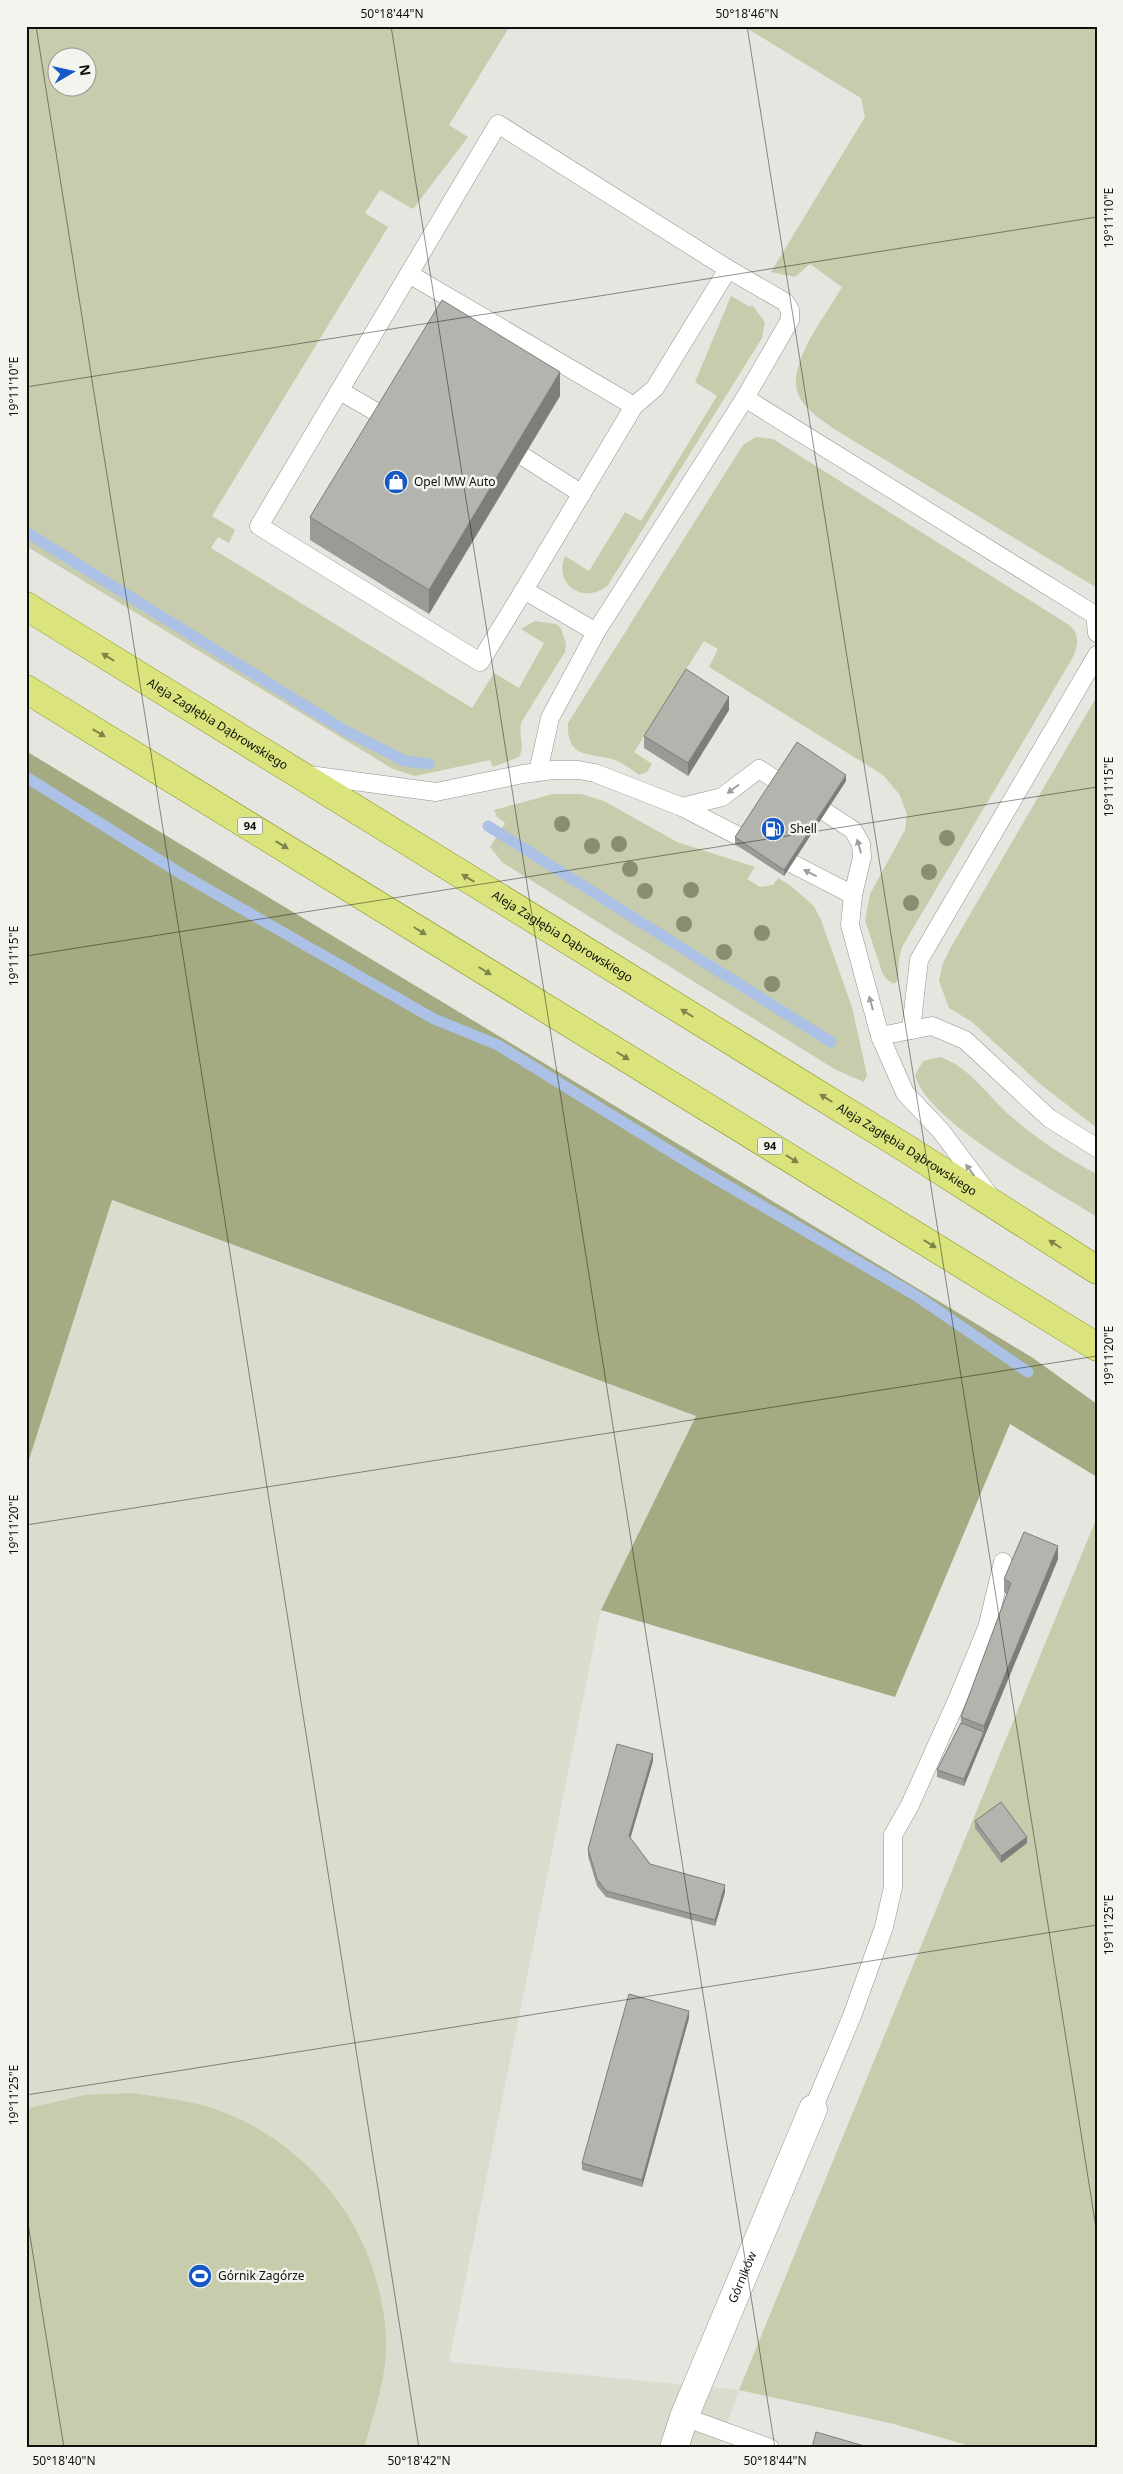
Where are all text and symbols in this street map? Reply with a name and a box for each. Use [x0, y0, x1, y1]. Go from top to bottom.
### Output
text: 50°18'44"N [360, 5, 424, 22]
text: 50°18'46"N [715, 5, 779, 22]
north arrow [48, 48, 98, 98]
text: N [75, 63, 96, 77]
text: 19°11'10"E [1100, 188, 1117, 248]
text: 19°11'10"E [5, 357, 22, 417]
shop icon: Opel MW Auto [383, 469, 409, 495]
place label: Opel MW Auto [414, 473, 496, 490]
one-way arrow [101, 652, 115, 661]
street label: Aleja Zagłębia Dąbrowskiego [144, 674, 291, 774]
one-way arrow [92, 729, 105, 738]
text: 19°11'15"E [1100, 757, 1117, 817]
one-way arrow [726, 784, 740, 794]
fuel station icon: Shell [760, 816, 786, 842]
road number: 94 [238, 818, 262, 834]
place label: Shell [790, 820, 817, 837]
one-way arrow [855, 838, 863, 853]
one-way arrow [276, 841, 289, 850]
one-way arrow [802, 869, 817, 877]
one-way arrow [461, 873, 474, 882]
street label: Aleja Zagłębia Dąbrowskiego [489, 886, 636, 986]
text: 19°11'15"E [5, 926, 22, 986]
one-way arrow [414, 926, 427, 935]
one-way arrow [478, 966, 491, 975]
one-way arrow [867, 996, 875, 1011]
one-way arrow [681, 1008, 694, 1017]
one-way arrow [617, 1051, 630, 1060]
one-way arrow [819, 1094, 832, 1103]
street label: Aleja Zagłębia Dąbrowskiego [834, 1099, 980, 1199]
road number: 94 [758, 1138, 782, 1154]
one-way arrow [785, 1154, 798, 1163]
one-way arrow [965, 1164, 976, 1177]
one-way arrow [924, 1239, 937, 1249]
one-way arrow [1049, 1240, 1062, 1249]
text: 19°11'20"E [1100, 1326, 1117, 1386]
text: 19°11'20"E [5, 1495, 22, 1555]
text: 19°11'25"E [1100, 1895, 1117, 1955]
text: 19°11'25"E [5, 2065, 22, 2125]
street label: Górników [724, 2248, 761, 2306]
sports icon: Górnik Zagórze [187, 2263, 213, 2289]
place label: Górnik Zagórze [218, 2267, 305, 2284]
text: 50°18'40"N [32, 2452, 96, 2469]
text: 50°18'42"N [387, 2452, 451, 2469]
text: 50°18'44"N [743, 2452, 807, 2469]

